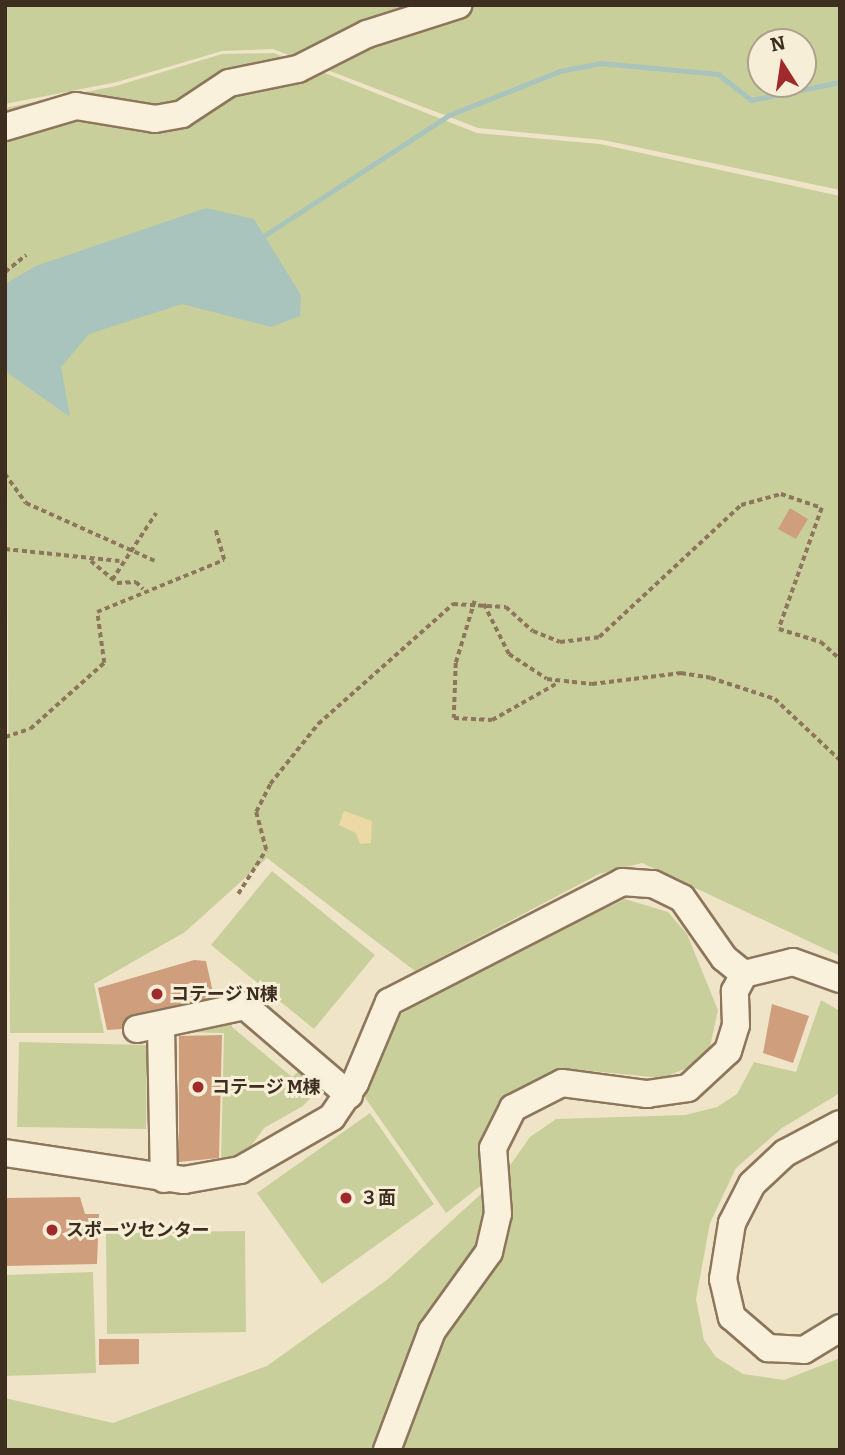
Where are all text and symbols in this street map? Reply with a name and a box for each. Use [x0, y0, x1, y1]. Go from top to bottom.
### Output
north arrow [747, 28, 817, 98]
text: N [768, 31, 788, 57]
place label: コテージ N棟 [171, 983, 278, 1005]
marker: コテージ N棟 [149, 986, 165, 1002]
place label: コテージ M棟 [212, 1076, 321, 1098]
marker: コテージ M棟 [190, 1079, 206, 1095]
place label: ３面 [360, 1187, 396, 1209]
marker: ３面 [338, 1190, 354, 1206]
place label: スポーツセンター [66, 1219, 210, 1241]
marker: スポーツセンター [44, 1222, 60, 1238]

